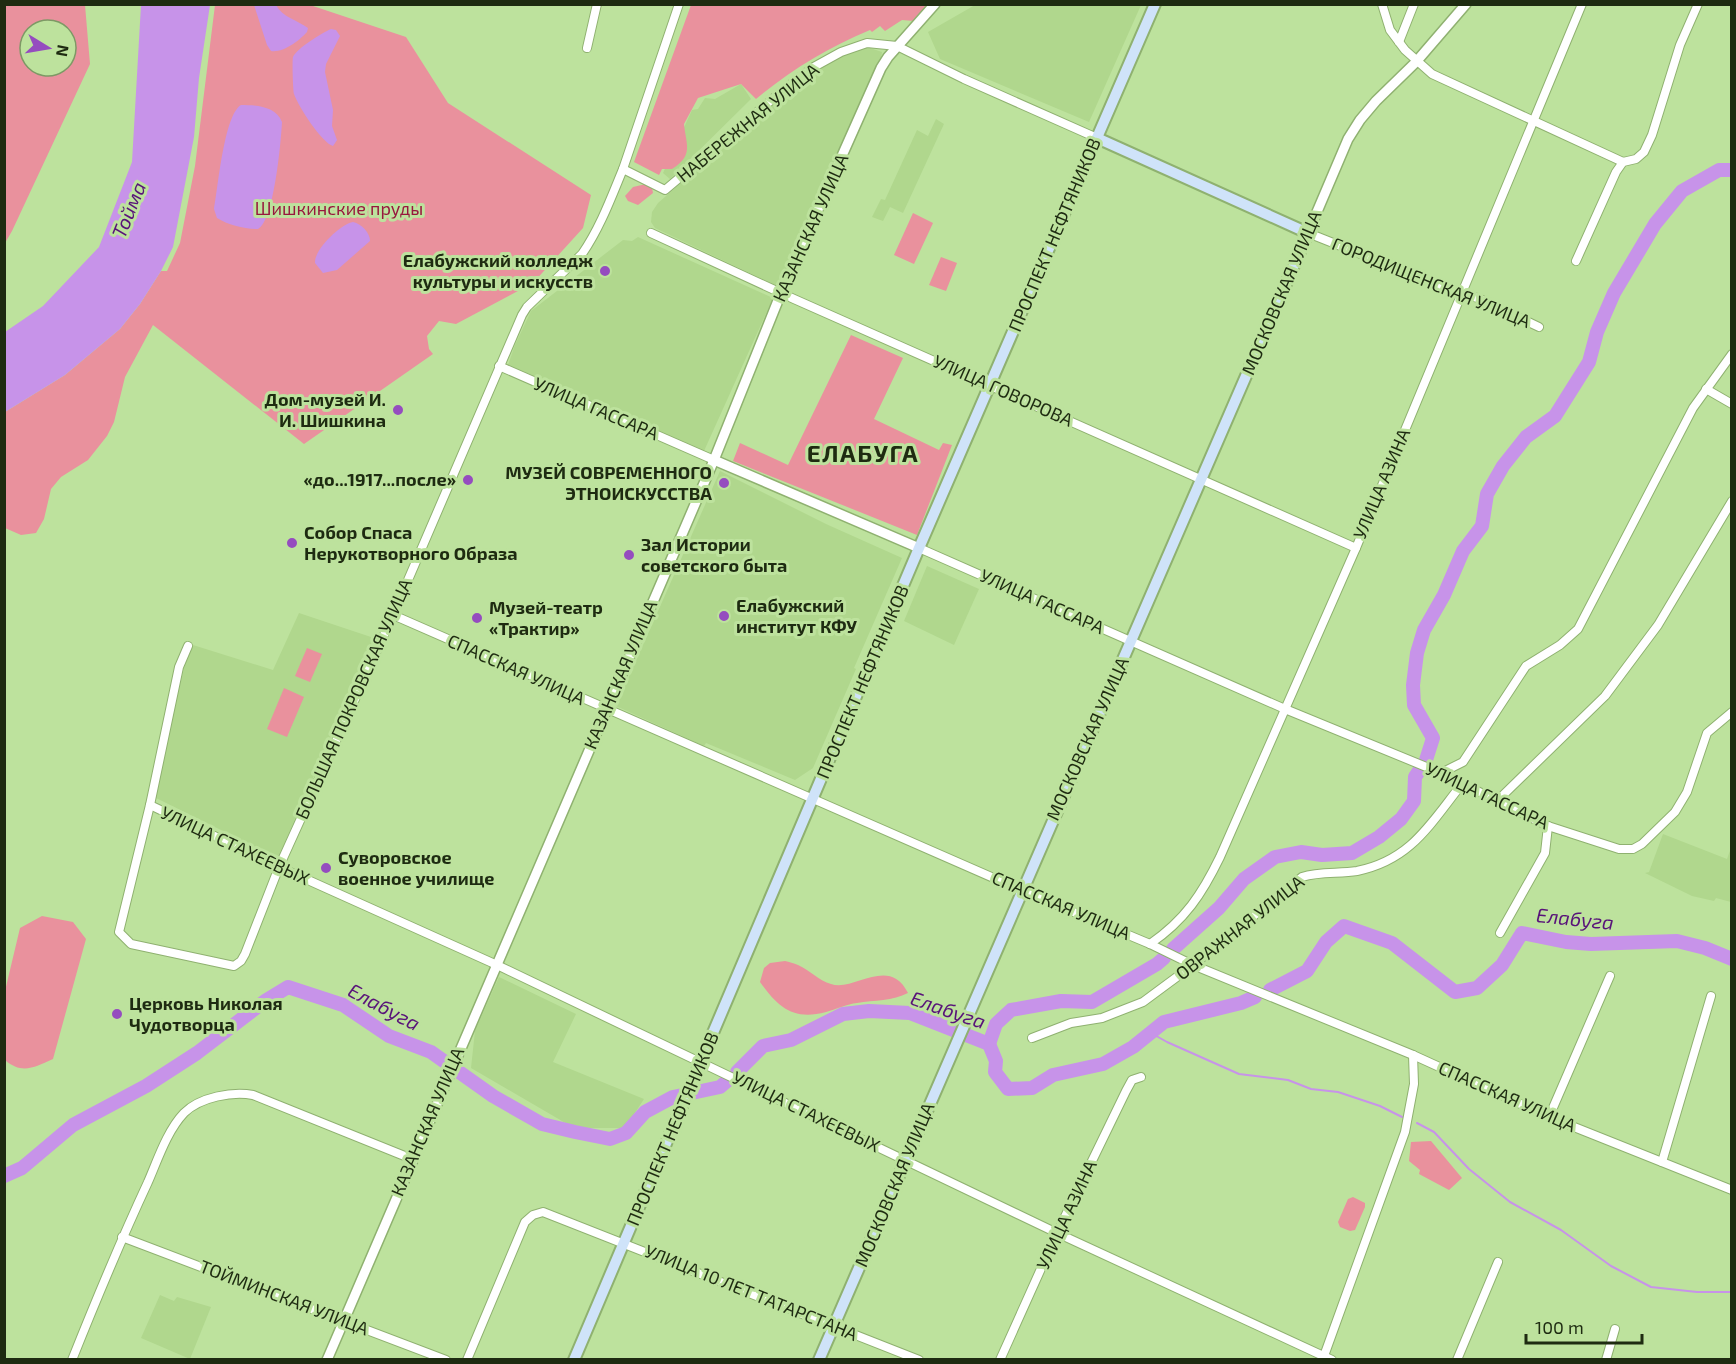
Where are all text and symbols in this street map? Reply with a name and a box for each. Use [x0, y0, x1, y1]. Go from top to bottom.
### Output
north arrow [18, 18, 78, 78]
text: N [53, 43, 74, 58]
street label: НАБЕРЕЖНАЯ УЛИЦА [672, 58, 824, 186]
street label: ПРОСПЕКТ НЕФТЯНИКОВ [1003, 134, 1105, 335]
street label: КАЗАНСКАЯ УЛИЦА [768, 150, 853, 305]
water label: Тойма [106, 178, 150, 241]
park label: Шишкинские пруды [255, 197, 423, 219]
street label: МОСКОВСКАЯ УЛИЦА [1237, 206, 1326, 378]
street label: ГОРОДИЩЕНСКАЯ УЛИЦА [1329, 232, 1535, 332]
place label: Елабужский колледж культуры и искусств [403, 249, 593, 292]
marker: Елабужский колледж культуры и искусств [598, 264, 612, 278]
street label: УЛИЦА ГОВОРОВА [930, 349, 1077, 431]
street label: УЛИЦА ГАССАРА [531, 372, 663, 445]
place label: Дом-музей И. И. Шишкина [265, 388, 386, 431]
marker: Дом-музей И. И. Шишкина [391, 403, 405, 417]
street label: УЛИЦА АЗИНА [1348, 424, 1415, 542]
district label: ЕЛАБУГА [807, 438, 919, 467]
place label: МУЗЕЙ СОВРЕМЕННОГО ЭТНОИСКУССТВА [505, 461, 712, 504]
place label: «до...1917...после» [303, 468, 456, 490]
marker: «до...1917...после» [461, 473, 475, 487]
marker: МУЗЕЙ СОВРЕМЕННОГО ЭТНОИСКУССТВА [717, 476, 731, 490]
place label: Собор Спаса Нерукотворного Образа [304, 521, 518, 564]
place label: Зал Истории советского быта [641, 533, 787, 576]
marker: Собор Спаса Нерукотворного Образа [285, 536, 299, 550]
marker: Зал Истории советского быта [622, 548, 636, 562]
street label: УЛИЦА ГАССАРА [977, 564, 1109, 639]
street label: БОЛЬШАЯ ПОКРОВСКАЯ УЛИЦА [290, 574, 417, 822]
street label: ПРОСПЕКТ НЕФТЯНИКОВ [811, 581, 913, 782]
place label: Елабужский институт КФУ [736, 594, 857, 637]
place label: Музей-театр «Трактир» [489, 596, 603, 639]
street label: КАЗАНСКАЯ УЛИЦА [579, 596, 662, 752]
marker: Елабужский институт КФУ [717, 609, 731, 623]
marker: Музей-театр «Трактир» [470, 611, 484, 625]
street label: СПАССКАЯ УЛИЦА [444, 629, 589, 710]
street label: МОСКОВСКАЯ УЛИЦА [1041, 653, 1133, 824]
street label: УЛИЦА ГАССАРА [1422, 757, 1553, 834]
street label: УЛИЦА СТАХЕЕВЫХ [158, 801, 313, 889]
place label: Суворовское военное училище [338, 846, 495, 889]
marker: Суворовское военное училище [319, 861, 333, 875]
street label: СПАССКАЯ УЛИЦА [989, 866, 1135, 944]
street label: ОВРАЖНАЯ УЛИЦА [1171, 870, 1309, 984]
water label: Елабуга [1535, 902, 1615, 934]
water label: Елабуга [344, 977, 424, 1035]
water label: Елабуга [908, 985, 989, 1033]
place label: Церковь Николая Чудотворца [129, 992, 283, 1035]
marker: Церковь Николая Чудотворца [110, 1007, 124, 1021]
street label: ПРОСПЕКТ НЕФТЯНИКОВ [621, 1028, 723, 1229]
street label: КАЗАНСКАЯ УЛИЦА [386, 1043, 469, 1199]
street label: СПАССКАЯ УЛИЦА [1435, 1056, 1580, 1137]
street label: УЛИЦА СТАХЕЕВЫХ [729, 1066, 884, 1156]
street label: МОСКОВСКАЯ УЛИЦА [850, 1098, 939, 1270]
street label: УЛИЦА АЗИНА [1031, 1156, 1101, 1273]
street label: УЛИЦА 10 ЛЕТ ТАТАРСТАНА [642, 1239, 862, 1345]
street label: ТОЙМИНСКАЯ УЛИЦА [197, 1255, 373, 1340]
scale bar [1526, 1307, 1642, 1345]
text: 100 m [1535, 1316, 1584, 1338]

